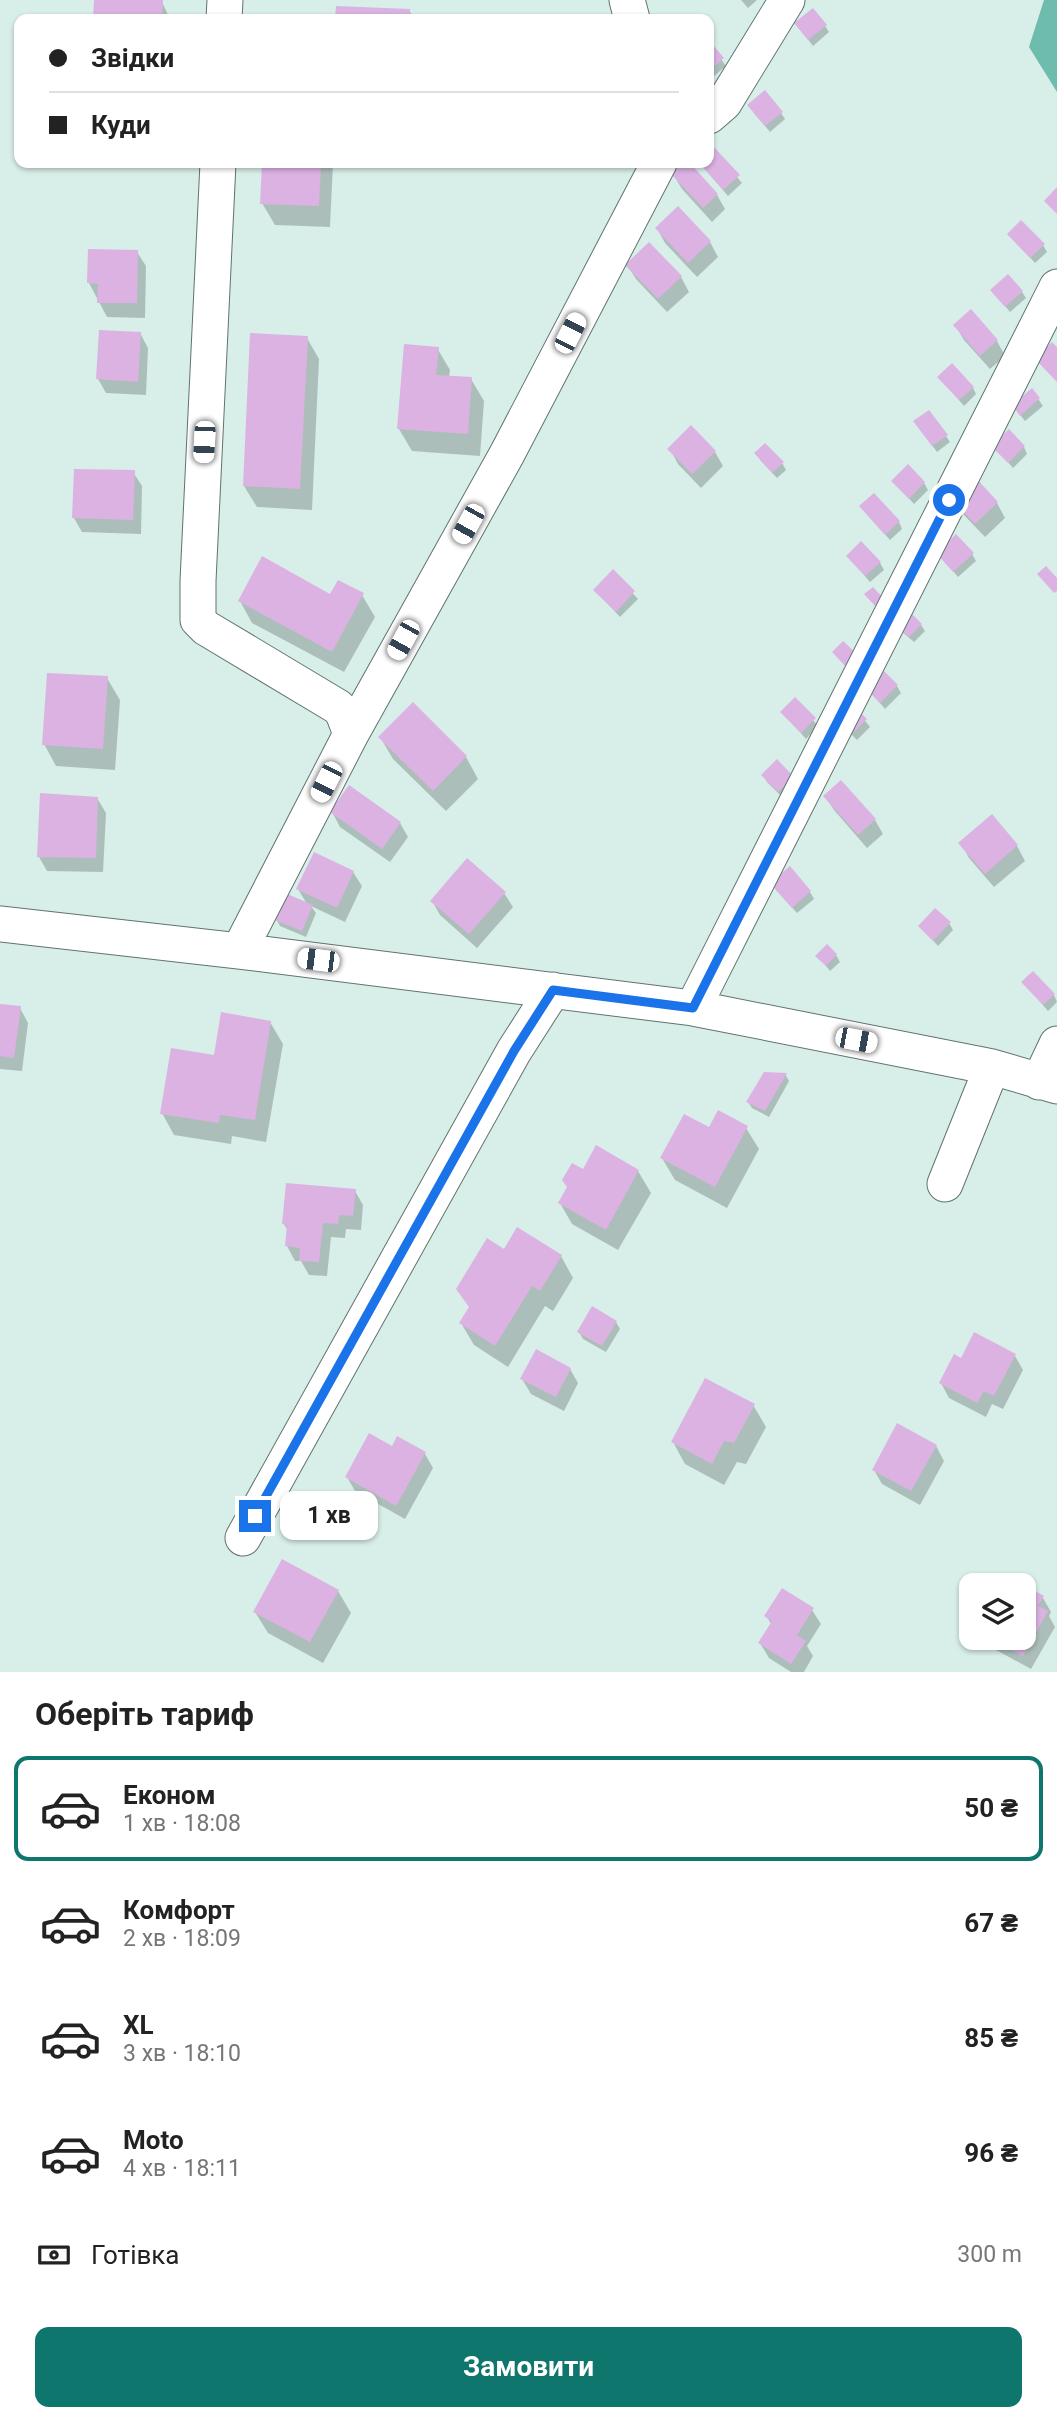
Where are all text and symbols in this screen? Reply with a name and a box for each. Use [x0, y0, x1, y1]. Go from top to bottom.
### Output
text: Звідки [91, 43, 174, 73]
text: Куди [91, 110, 151, 140]
car [552, 310, 589, 356]
car [193, 420, 216, 464]
route start [933, 484, 965, 516]
car [449, 501, 488, 547]
car [384, 617, 423, 663]
car [308, 759, 345, 805]
car [296, 947, 341, 973]
car [834, 1026, 879, 1054]
callout: 1 хв [280, 1492, 378, 1540]
route end [239, 1500, 271, 1532]
text: 1 хв [307, 1502, 351, 1529]
map controls [959, 1573, 1036, 1650]
button: layers [959, 1573, 1036, 1650]
text: Оберіть тариф [35, 1695, 254, 1733]
icon: car [39, 1777, 102, 1840]
text: Економ [123, 1780, 215, 1810]
text: 50 ₴ [964, 1793, 1018, 1823]
text: 1 хв · 18:08 [123, 1810, 241, 1837]
icon: car [39, 1892, 102, 1955]
text: Комфорт [123, 1895, 235, 1925]
text: 67 ₴ [964, 1908, 1018, 1938]
text: 2 хв · 18:09 [123, 1925, 241, 1952]
icon: car [39, 2007, 102, 2070]
text: XL [123, 2010, 154, 2040]
text: 85 ₴ [964, 2023, 1018, 2053]
text: 3 хв · 18:10 [123, 2040, 241, 2067]
icon: car [39, 2122, 102, 2185]
text: Moto [123, 2125, 184, 2155]
text: 96 ₴ [964, 2138, 1018, 2168]
text: 4 хв · 18:11 [123, 2155, 241, 2182]
icon: cash [35, 2236, 73, 2274]
text: Готівка [91, 2240, 180, 2270]
text: 300 m [957, 2241, 1022, 2268]
button: Замовити [35, 2327, 1022, 2407]

